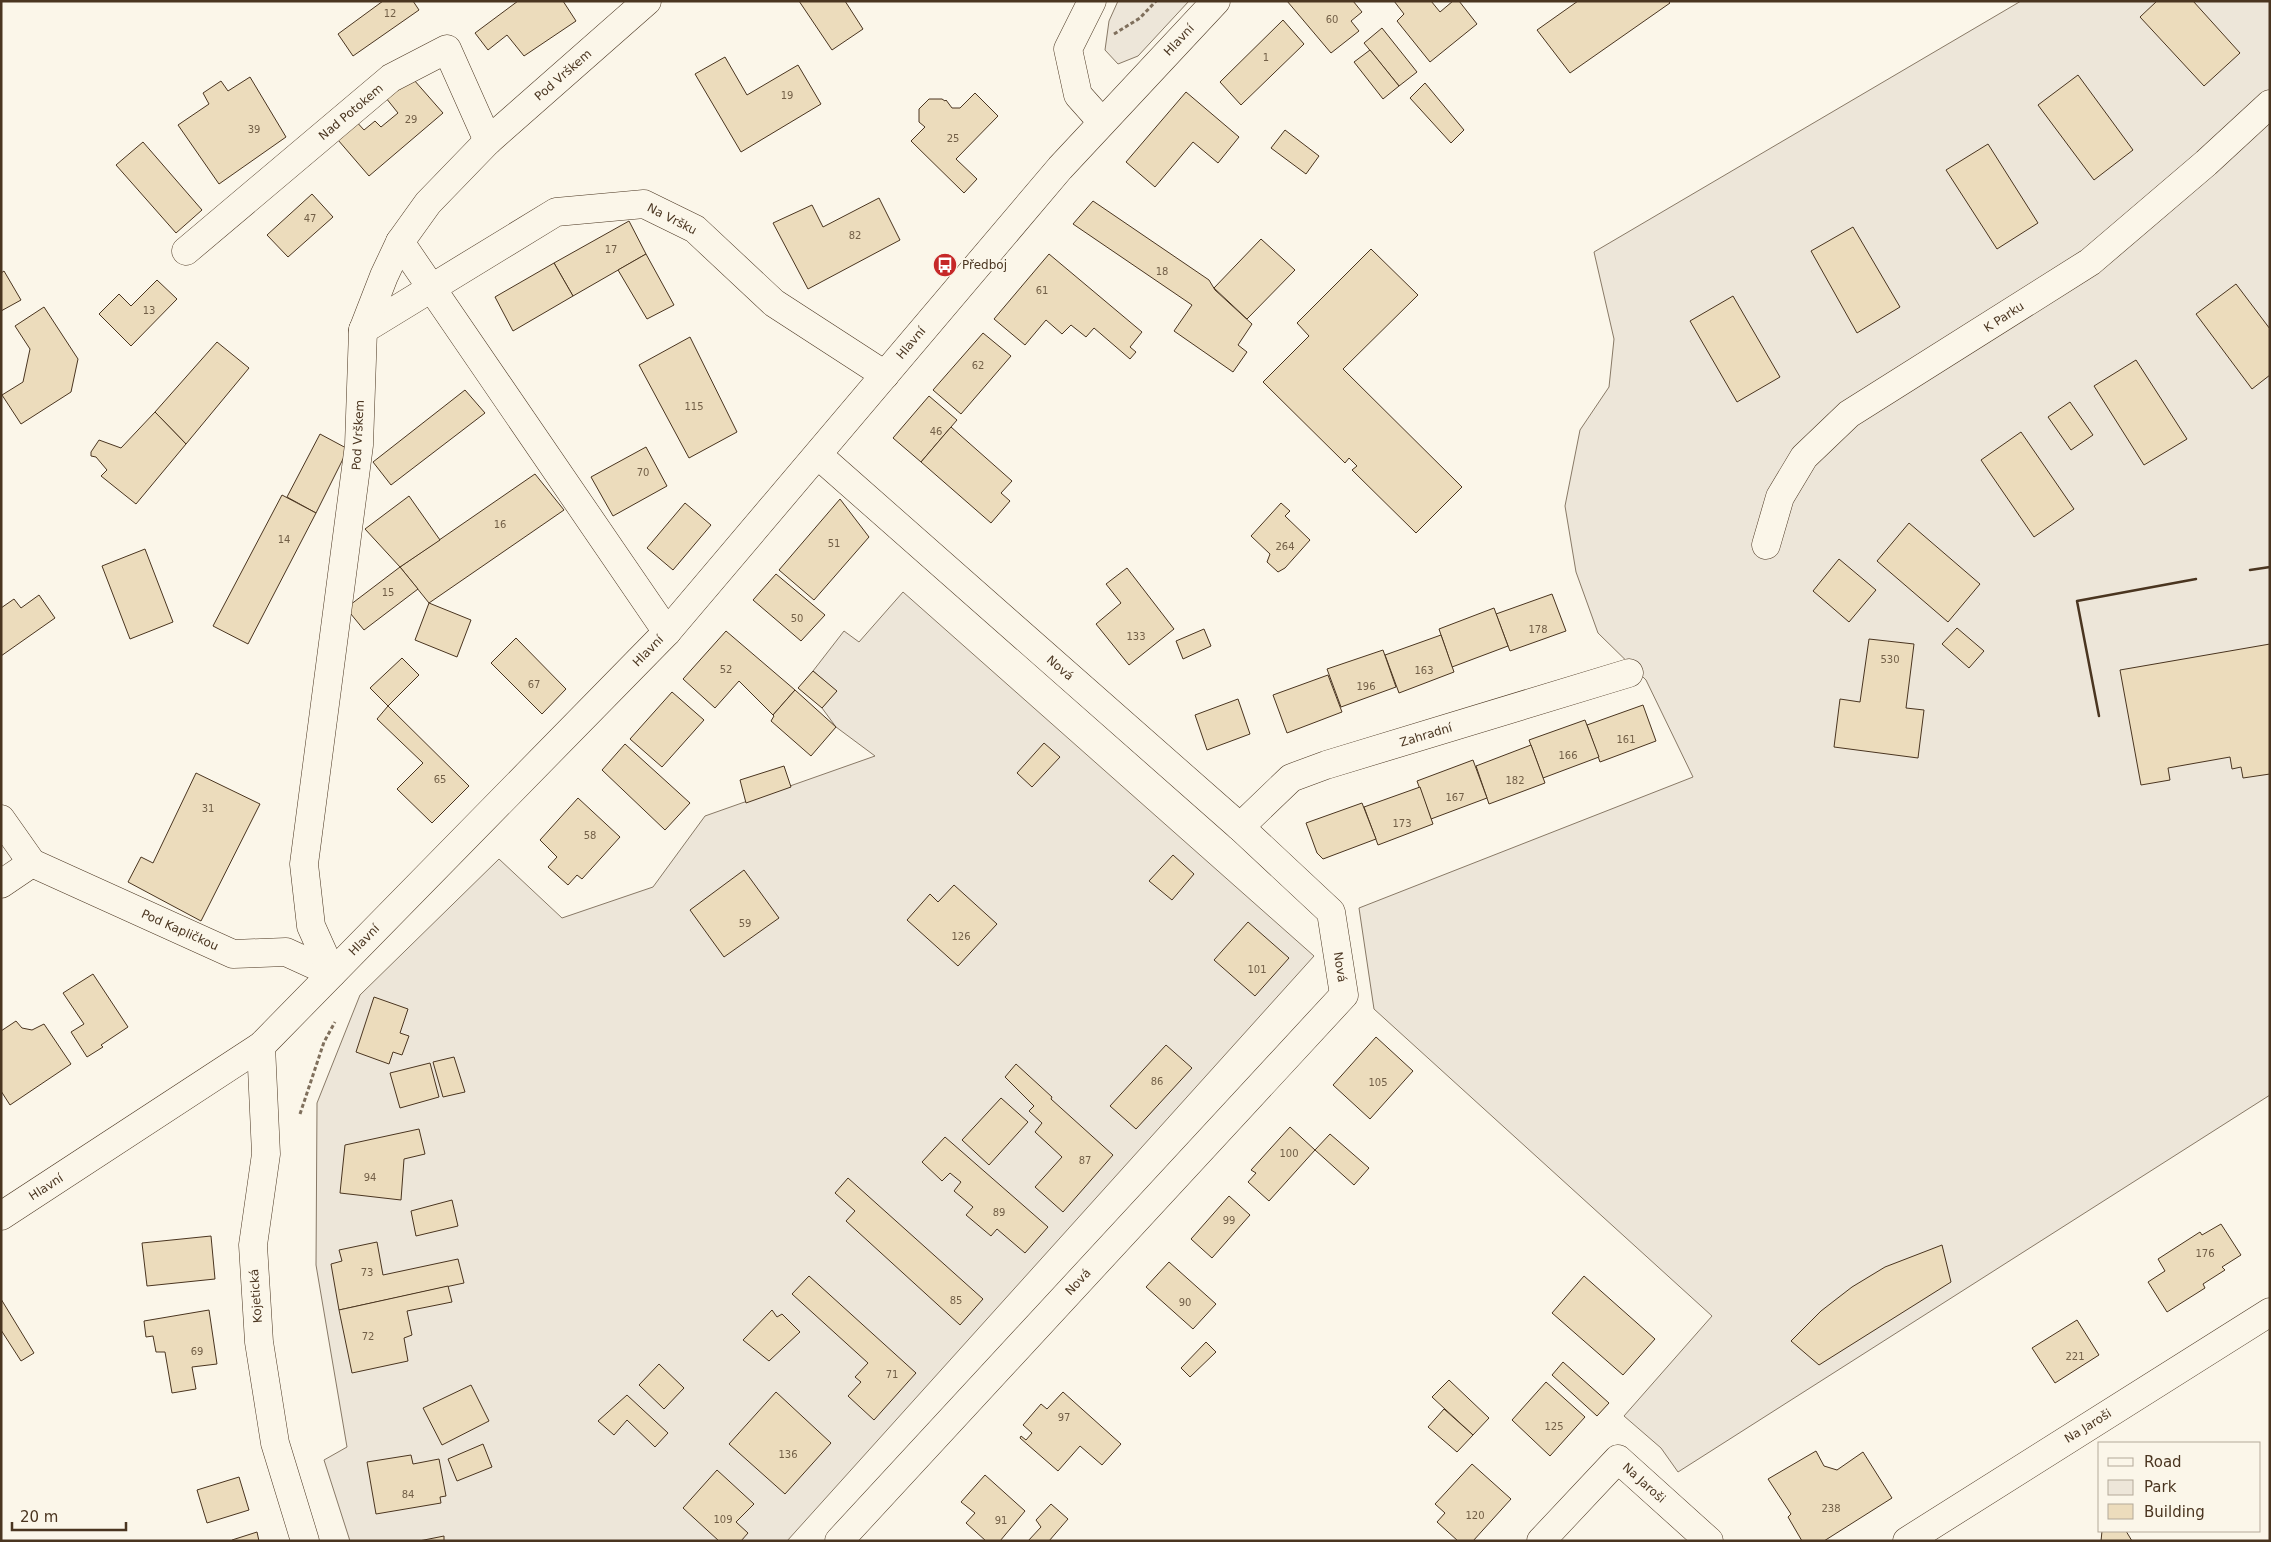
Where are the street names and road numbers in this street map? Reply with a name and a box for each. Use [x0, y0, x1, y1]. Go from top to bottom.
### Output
street label: Hlavní [1161, 21, 1197, 59]
street label: Pod Vrškem [532, 47, 594, 103]
street label: Nad Potokem [316, 81, 386, 143]
street label: Na Vršku [645, 201, 699, 237]
street label: K Parku [1981, 299, 2027, 335]
street label: Hlavní [894, 324, 929, 362]
street label: Pod Vrškem [349, 399, 367, 471]
street label: Hlavní [630, 632, 667, 669]
street label: Nová [1044, 653, 1076, 683]
street label: Zahradní [1398, 720, 1455, 750]
street label: Pod Kapličkou [139, 907, 221, 953]
street label: Hlavní [346, 921, 383, 958]
street label: Nová [1331, 951, 1349, 983]
street label: Hlavní [26, 1170, 66, 1203]
street label: Nová [1062, 1266, 1094, 1298]
street label: Kojetická [247, 1269, 265, 1323]
street label: Na Jaroši [2062, 1406, 2114, 1446]
street label: Na Jaroši [1620, 1460, 1668, 1506]

